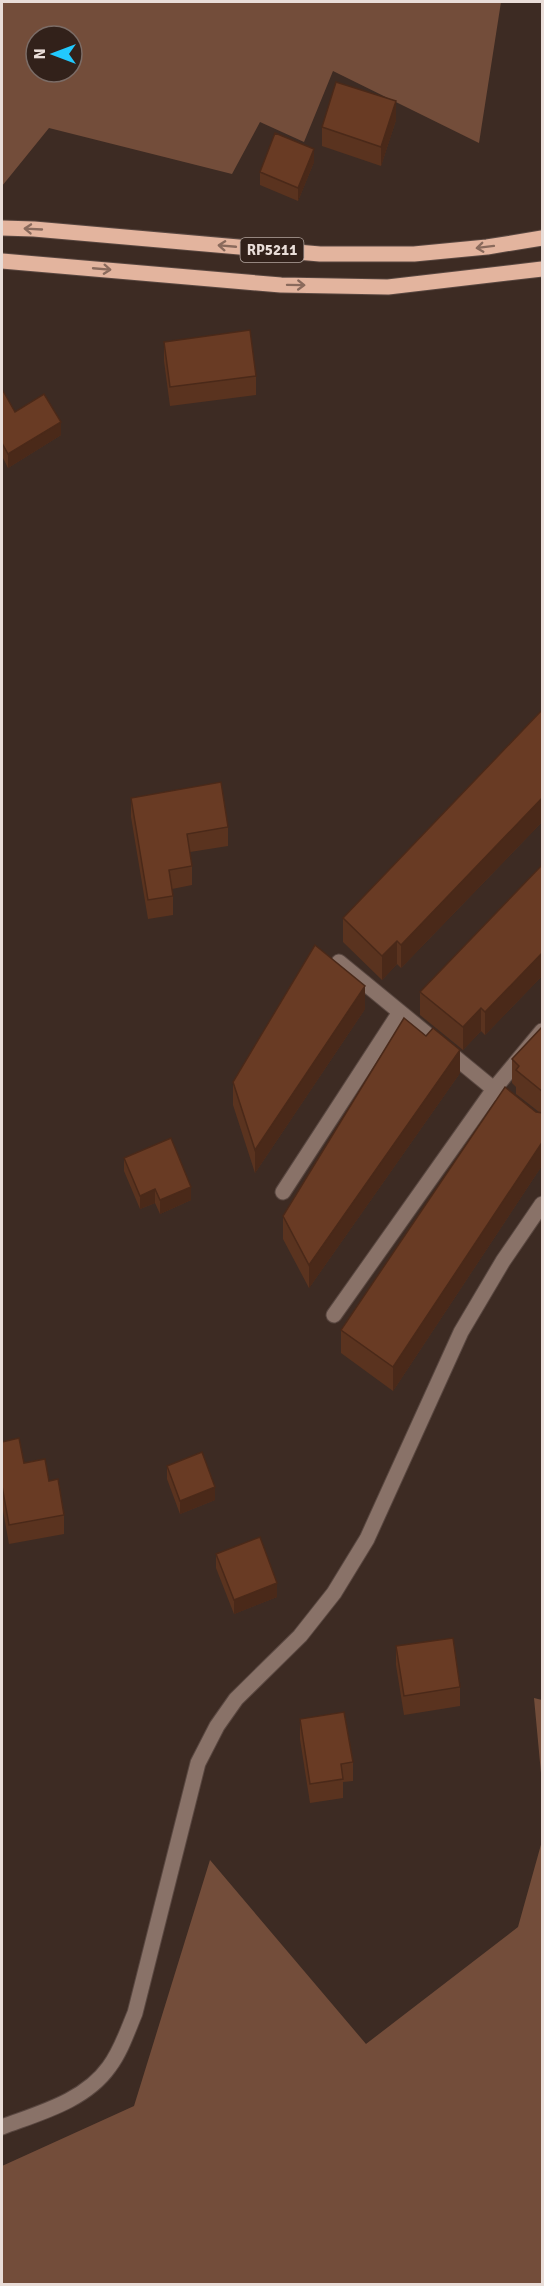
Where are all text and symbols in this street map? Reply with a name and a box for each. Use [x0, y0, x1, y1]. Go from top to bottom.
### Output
north arrow [24, 24, 84, 84]
text: N [30, 48, 50, 60]
one-way arrow [24, 224, 44, 235]
road number: RP5211 [240, 238, 304, 262]
one-way arrow [218, 240, 238, 251]
one-way arrow [475, 242, 495, 253]
one-way arrow [91, 264, 111, 275]
one-way arrow [285, 279, 305, 291]

